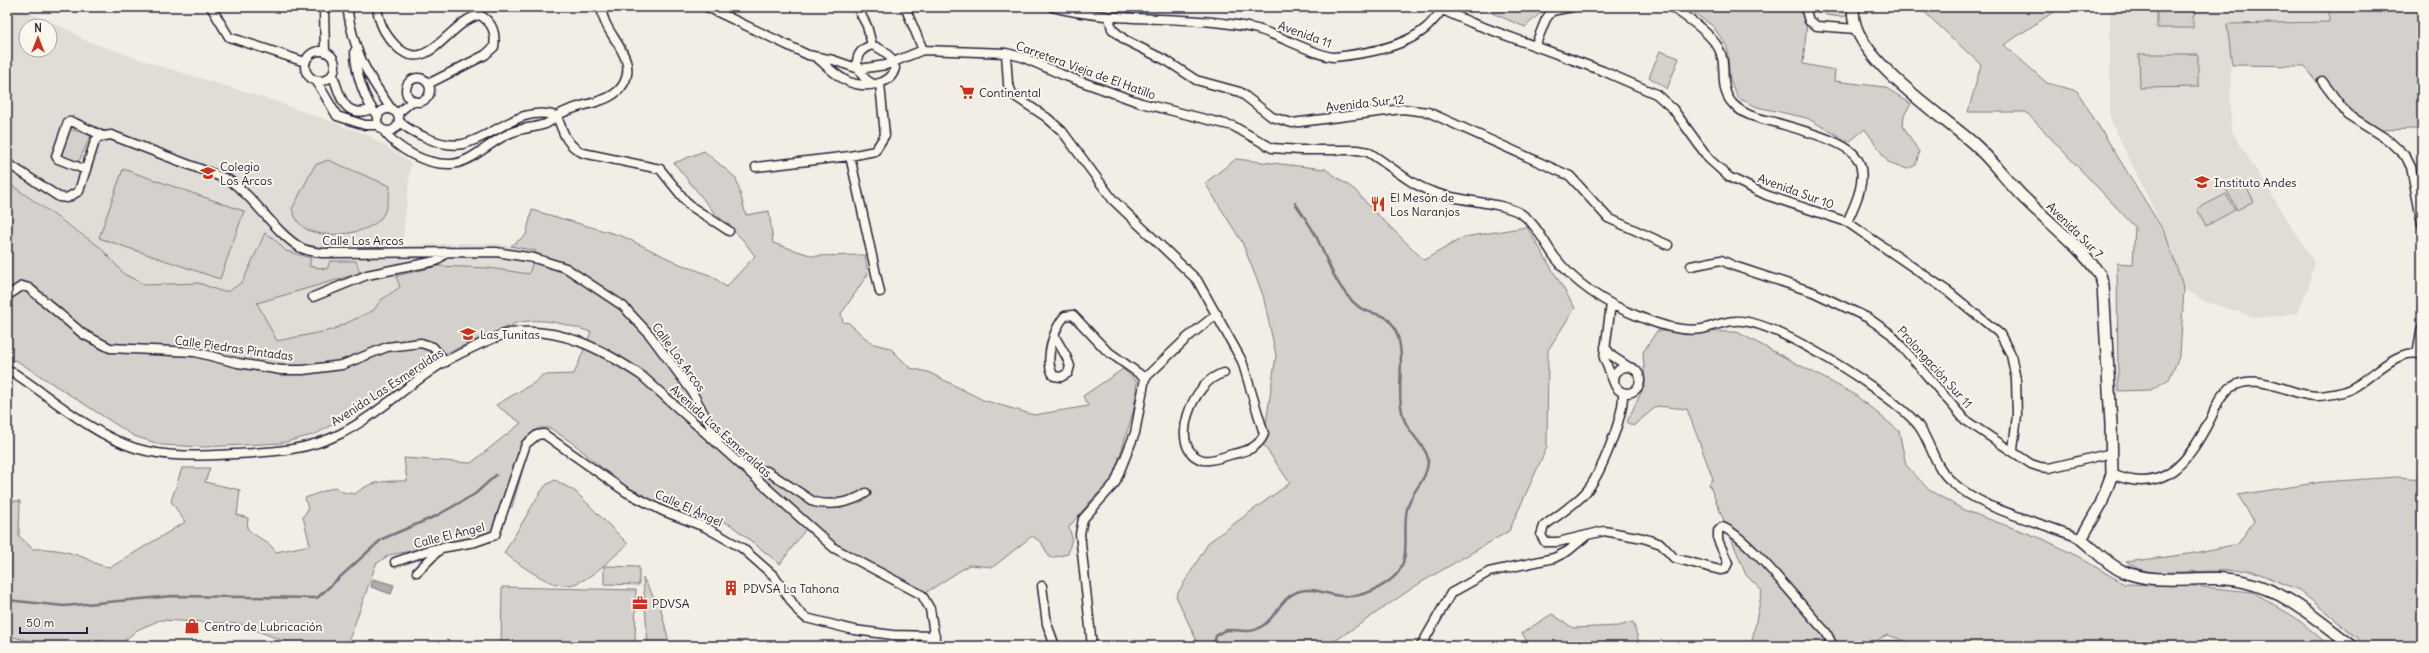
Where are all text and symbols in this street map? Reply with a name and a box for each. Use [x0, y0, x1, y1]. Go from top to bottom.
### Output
street label: Avenida 11 [1276, 17, 1334, 51]
north arrow [18, 18, 58, 58]
text: N [34, 21, 42, 35]
street label: Carretera Vieja de El Hatillo [1014, 38, 1158, 102]
supermarket icon: Continental [958, 83, 976, 101]
place label: Continental [979, 85, 1041, 100]
street label: Avenida Sur 12 [1325, 91, 1406, 115]
place label: Colegio Los Arcos [220, 159, 272, 188]
school or university icon: Colegio Los Arcos [199, 164, 217, 182]
street label: Avenida Sur 10 [1756, 170, 1836, 212]
school or university icon: Instituto Andes [2193, 173, 2211, 191]
place label: Instituto Andes [2214, 175, 2297, 190]
place label: El Mesón de Los Naranjos [1390, 190, 1460, 219]
restaurant icon: El Mesón de Los Naranjos [1369, 195, 1387, 213]
street label: Avenida Sur 7 [2044, 199, 2106, 261]
street label: Calle Los Arcos [322, 233, 404, 248]
street label: Calle Los Arcos [649, 320, 709, 394]
street label: Prolongación Sur 11 [1894, 323, 1976, 411]
school or university icon: Las Tunitas [459, 325, 477, 343]
place label: Las Tunitas [480, 327, 540, 342]
street label: Calle Piedras Pintadas [174, 332, 294, 364]
street label: Avenida Las Esmeraldas [328, 345, 446, 429]
street label: Avenida Las Esmeraldas [667, 382, 775, 480]
street label: Calle El Ángel [653, 486, 725, 530]
street label: Calle El Angel [412, 519, 486, 551]
building icon: PDVSA La Tahona [722, 579, 740, 597]
place label: PDVSA La Tahona [743, 581, 839, 596]
office icon: PDVSA [631, 594, 649, 612]
place label: PDVSA [652, 596, 690, 611]
scale bar [20, 609, 87, 635]
text: 50 m [26, 615, 55, 630]
shop icon: Centro de Lubricación [183, 617, 201, 635]
place label: Centro de Lubricación [204, 619, 323, 634]

